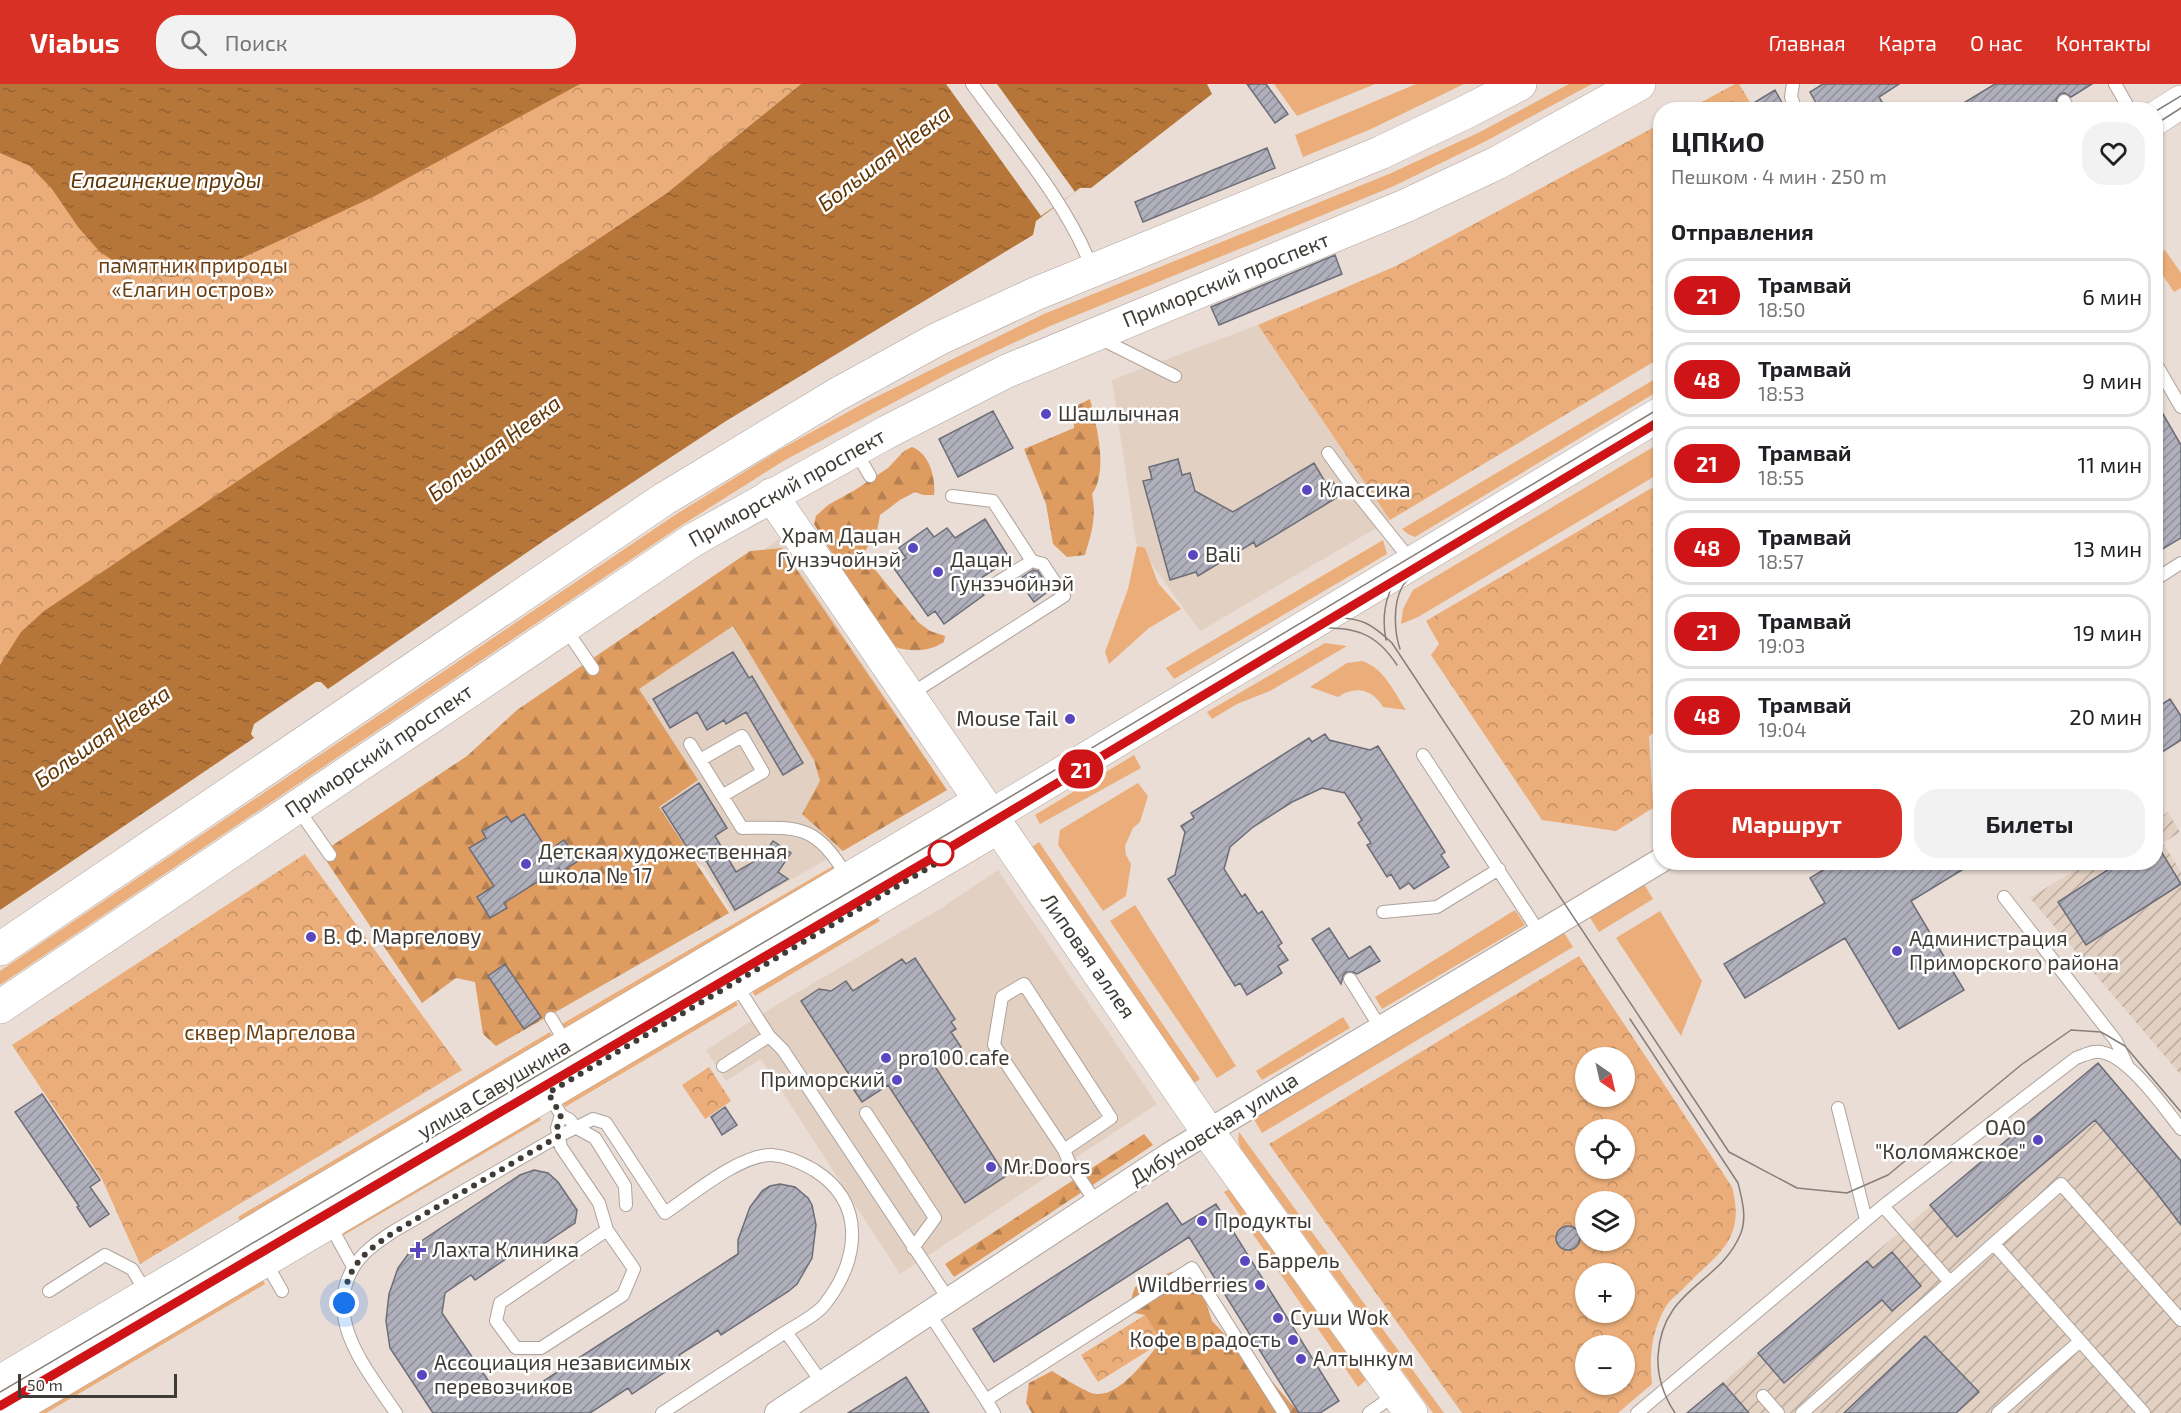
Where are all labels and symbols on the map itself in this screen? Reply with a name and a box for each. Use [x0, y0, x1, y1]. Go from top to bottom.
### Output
water label: Большая Невка [812, 99, 955, 216]
water label: Елагинские пруды [70, 166, 262, 192]
street label: Приморский проспект [1118, 226, 1333, 332]
park label: памятник природы «Елагин остров» [98, 252, 288, 301]
water label: Большая Невка [422, 389, 565, 506]
place label: Шашлычная [1058, 400, 1179, 425]
marker: Шашлычная [1039, 407, 1053, 421]
street label: Приморский проспект [684, 422, 889, 551]
place label: Классика [1319, 476, 1411, 501]
marker: Классика [1300, 483, 1314, 497]
place label: Храм Дацан Гунзэчойнэй [777, 522, 901, 572]
marker: Храм Дацан Гунзэчойнэй [906, 541, 920, 555]
place label: Bali [1205, 541, 1241, 566]
place label: Дацан Гунзэчойнэй [950, 546, 1074, 596]
marker: Bali [1186, 548, 1200, 562]
marker: Дацан Гунзэчойнэй [931, 565, 945, 579]
street label: Приморский проспект [280, 678, 477, 822]
water label: Большая Невка [28, 679, 174, 792]
place label: Mouse Tail [956, 705, 1059, 730]
marker: Mouse Tail [1063, 712, 1077, 726]
line badge: 21 [1054, 750, 1108, 788]
place label: Детская художественная школа № 17 [538, 838, 787, 887]
unlabelled marker [928, 840, 954, 866]
marker: Детская художественная школа № 17 [519, 857, 533, 871]
street label: Липовая аллея [1037, 888, 1142, 1023]
place label: В. Ф. Маргелову [323, 923, 482, 949]
place label: Администрация Приморского района [1909, 925, 2119, 974]
marker: В. Ф. Маргелову [304, 930, 318, 944]
marker: Администрация Приморского района [1890, 944, 1904, 958]
park label: сквер Маргелова [184, 1019, 356, 1044]
street label: улица Савушкина [412, 1032, 575, 1144]
place label: pro100.cafe [898, 1044, 1010, 1069]
north arrow [1575, 1047, 1635, 1107]
marker: pro100.cafe [879, 1051, 893, 1065]
place label: Приморский [760, 1066, 885, 1091]
street label: Дибуновская улица [1124, 1066, 1303, 1191]
marker: Приморский [890, 1073, 904, 1087]
place label: ОАО "Коломяжское" [1875, 1114, 2026, 1163]
marker: ОАО "Коломяжское" [2031, 1133, 2045, 1147]
place label: Mr.Doors [1003, 1153, 1090, 1178]
marker: Mr.Doors [984, 1160, 998, 1174]
place label: Продукты [1214, 1207, 1312, 1233]
marker: Продукты [1195, 1214, 1209, 1228]
place label: Лахта Клиника [432, 1236, 579, 1261]
marker: Лахта Клиника [409, 1241, 427, 1259]
place label: Баррель [1257, 1247, 1340, 1272]
marker: Баррель [1238, 1254, 1252, 1268]
place label: Wildberries [1137, 1271, 1248, 1296]
marker: Wildberries [1253, 1278, 1267, 1292]
your location [329, 1288, 359, 1318]
place label: Суши Wok [1290, 1304, 1389, 1330]
marker: Суши Wok [1271, 1311, 1285, 1325]
place label: Кофе в радость [1130, 1326, 1281, 1351]
marker: Кофе в радость [1286, 1333, 1300, 1347]
place label: Алтынкум [1313, 1345, 1414, 1371]
place label: Ассоциация независимых перевозчиков [434, 1349, 691, 1398]
marker: Алтынкум [1294, 1352, 1308, 1366]
marker: Ассоциация независимых перевозчиков [415, 1368, 429, 1382]
scale bar [18, 1371, 177, 1398]

